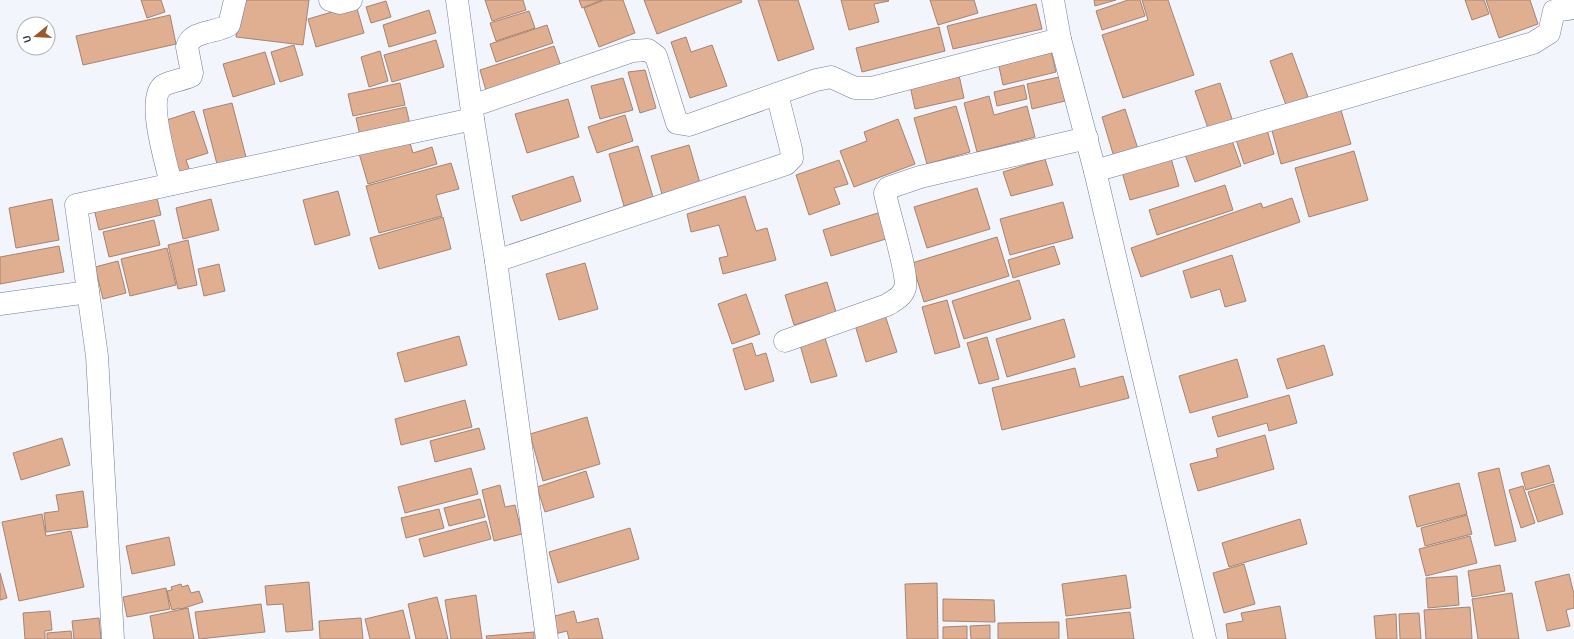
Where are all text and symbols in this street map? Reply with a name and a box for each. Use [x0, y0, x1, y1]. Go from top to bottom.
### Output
north arrow [16, 16, 56, 56]
text: U [21, 34, 33, 44]

